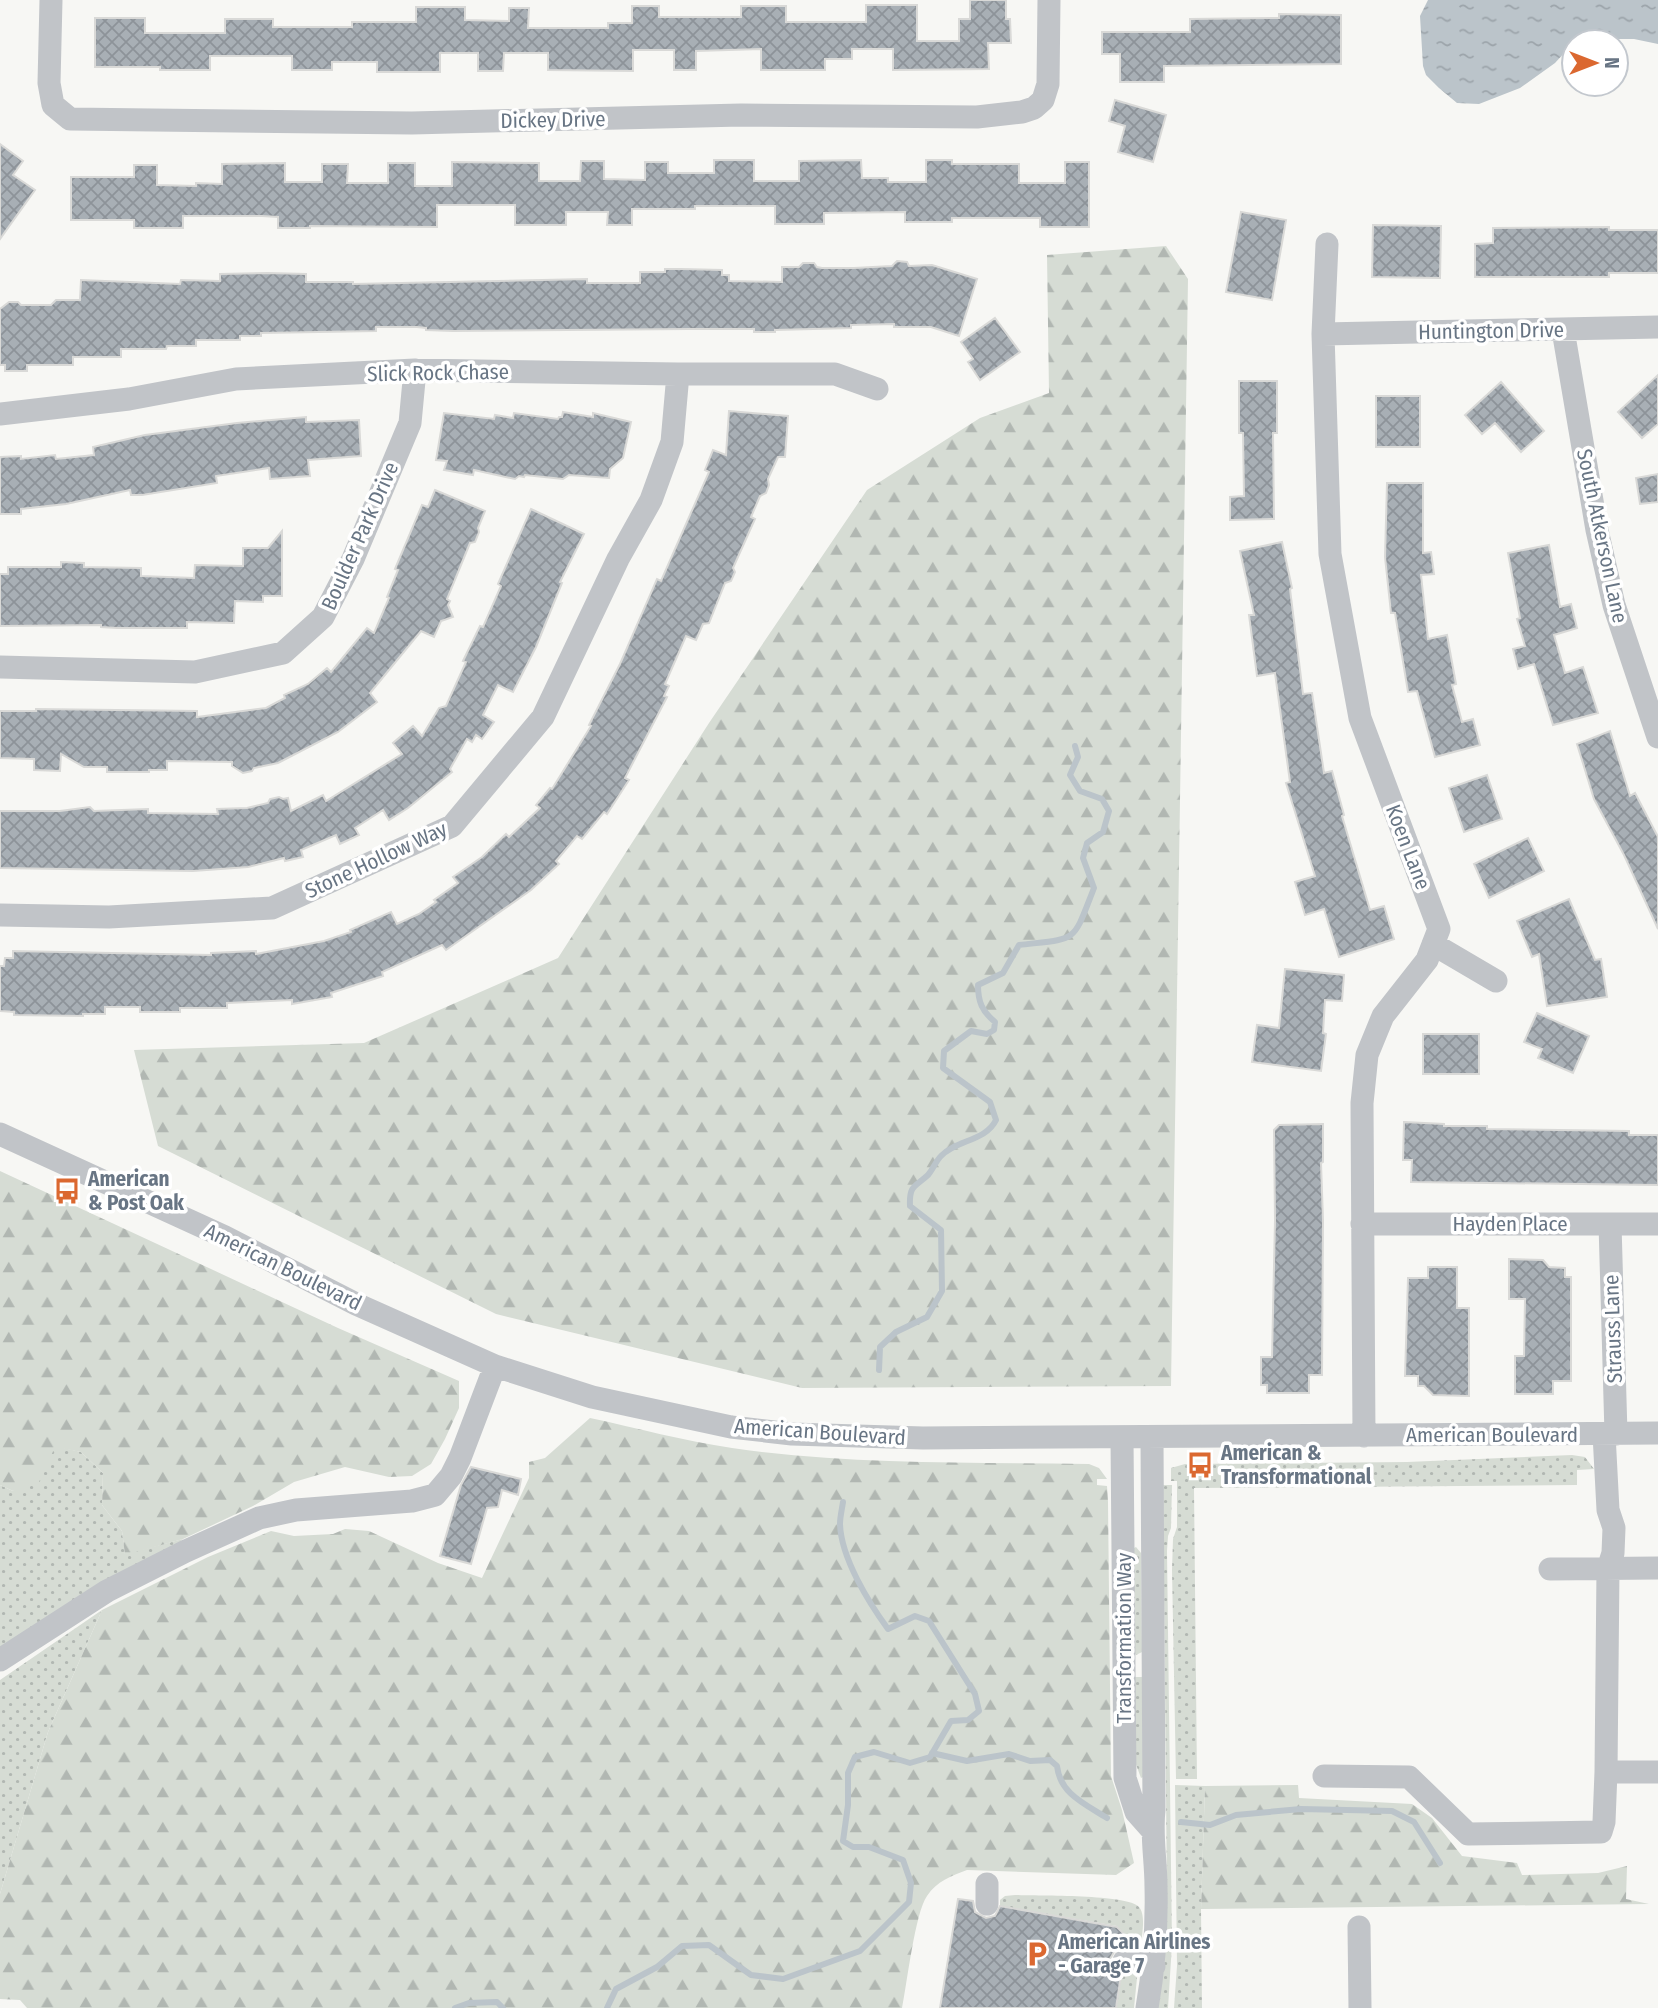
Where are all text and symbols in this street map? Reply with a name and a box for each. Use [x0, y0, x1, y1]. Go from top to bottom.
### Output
north arrow [1560, 28, 1630, 98]
text: N [1600, 57, 1623, 69]
street label: Dickey Drive [500, 106, 606, 134]
street label: Huntington Drive [1418, 317, 1564, 345]
street label: Slick Rock Chase [367, 359, 509, 387]
street label: South Atkerson Lane [1571, 447, 1633, 625]
street label: Boulder Park Drive [316, 458, 404, 614]
street label: Koen Lane [1380, 801, 1436, 893]
street label: Stone Hollow Way [301, 816, 452, 904]
place label: American & Post Oak [87, 1166, 184, 1216]
bus stop icon: American & Post Oak [52, 1176, 82, 1206]
street label: Hayden Place [1452, 1211, 1568, 1237]
street label: American Boulevard [200, 1218, 366, 1316]
street label: Strauss Lane [1598, 1274, 1628, 1384]
street label: American Boulevard [733, 1413, 907, 1451]
street label: American Boulevard [1406, 1422, 1578, 1448]
place label: American & Transformational [1220, 1440, 1372, 1490]
bus stop icon: American & Transformational [1185, 1450, 1215, 1480]
street label: Transformation Way [1111, 1552, 1137, 1723]
place label: American Airlines - Garage 7 [1057, 1929, 1211, 1979]
parking icon: American Airlines - Garage 7 [1022, 1939, 1052, 1969]

